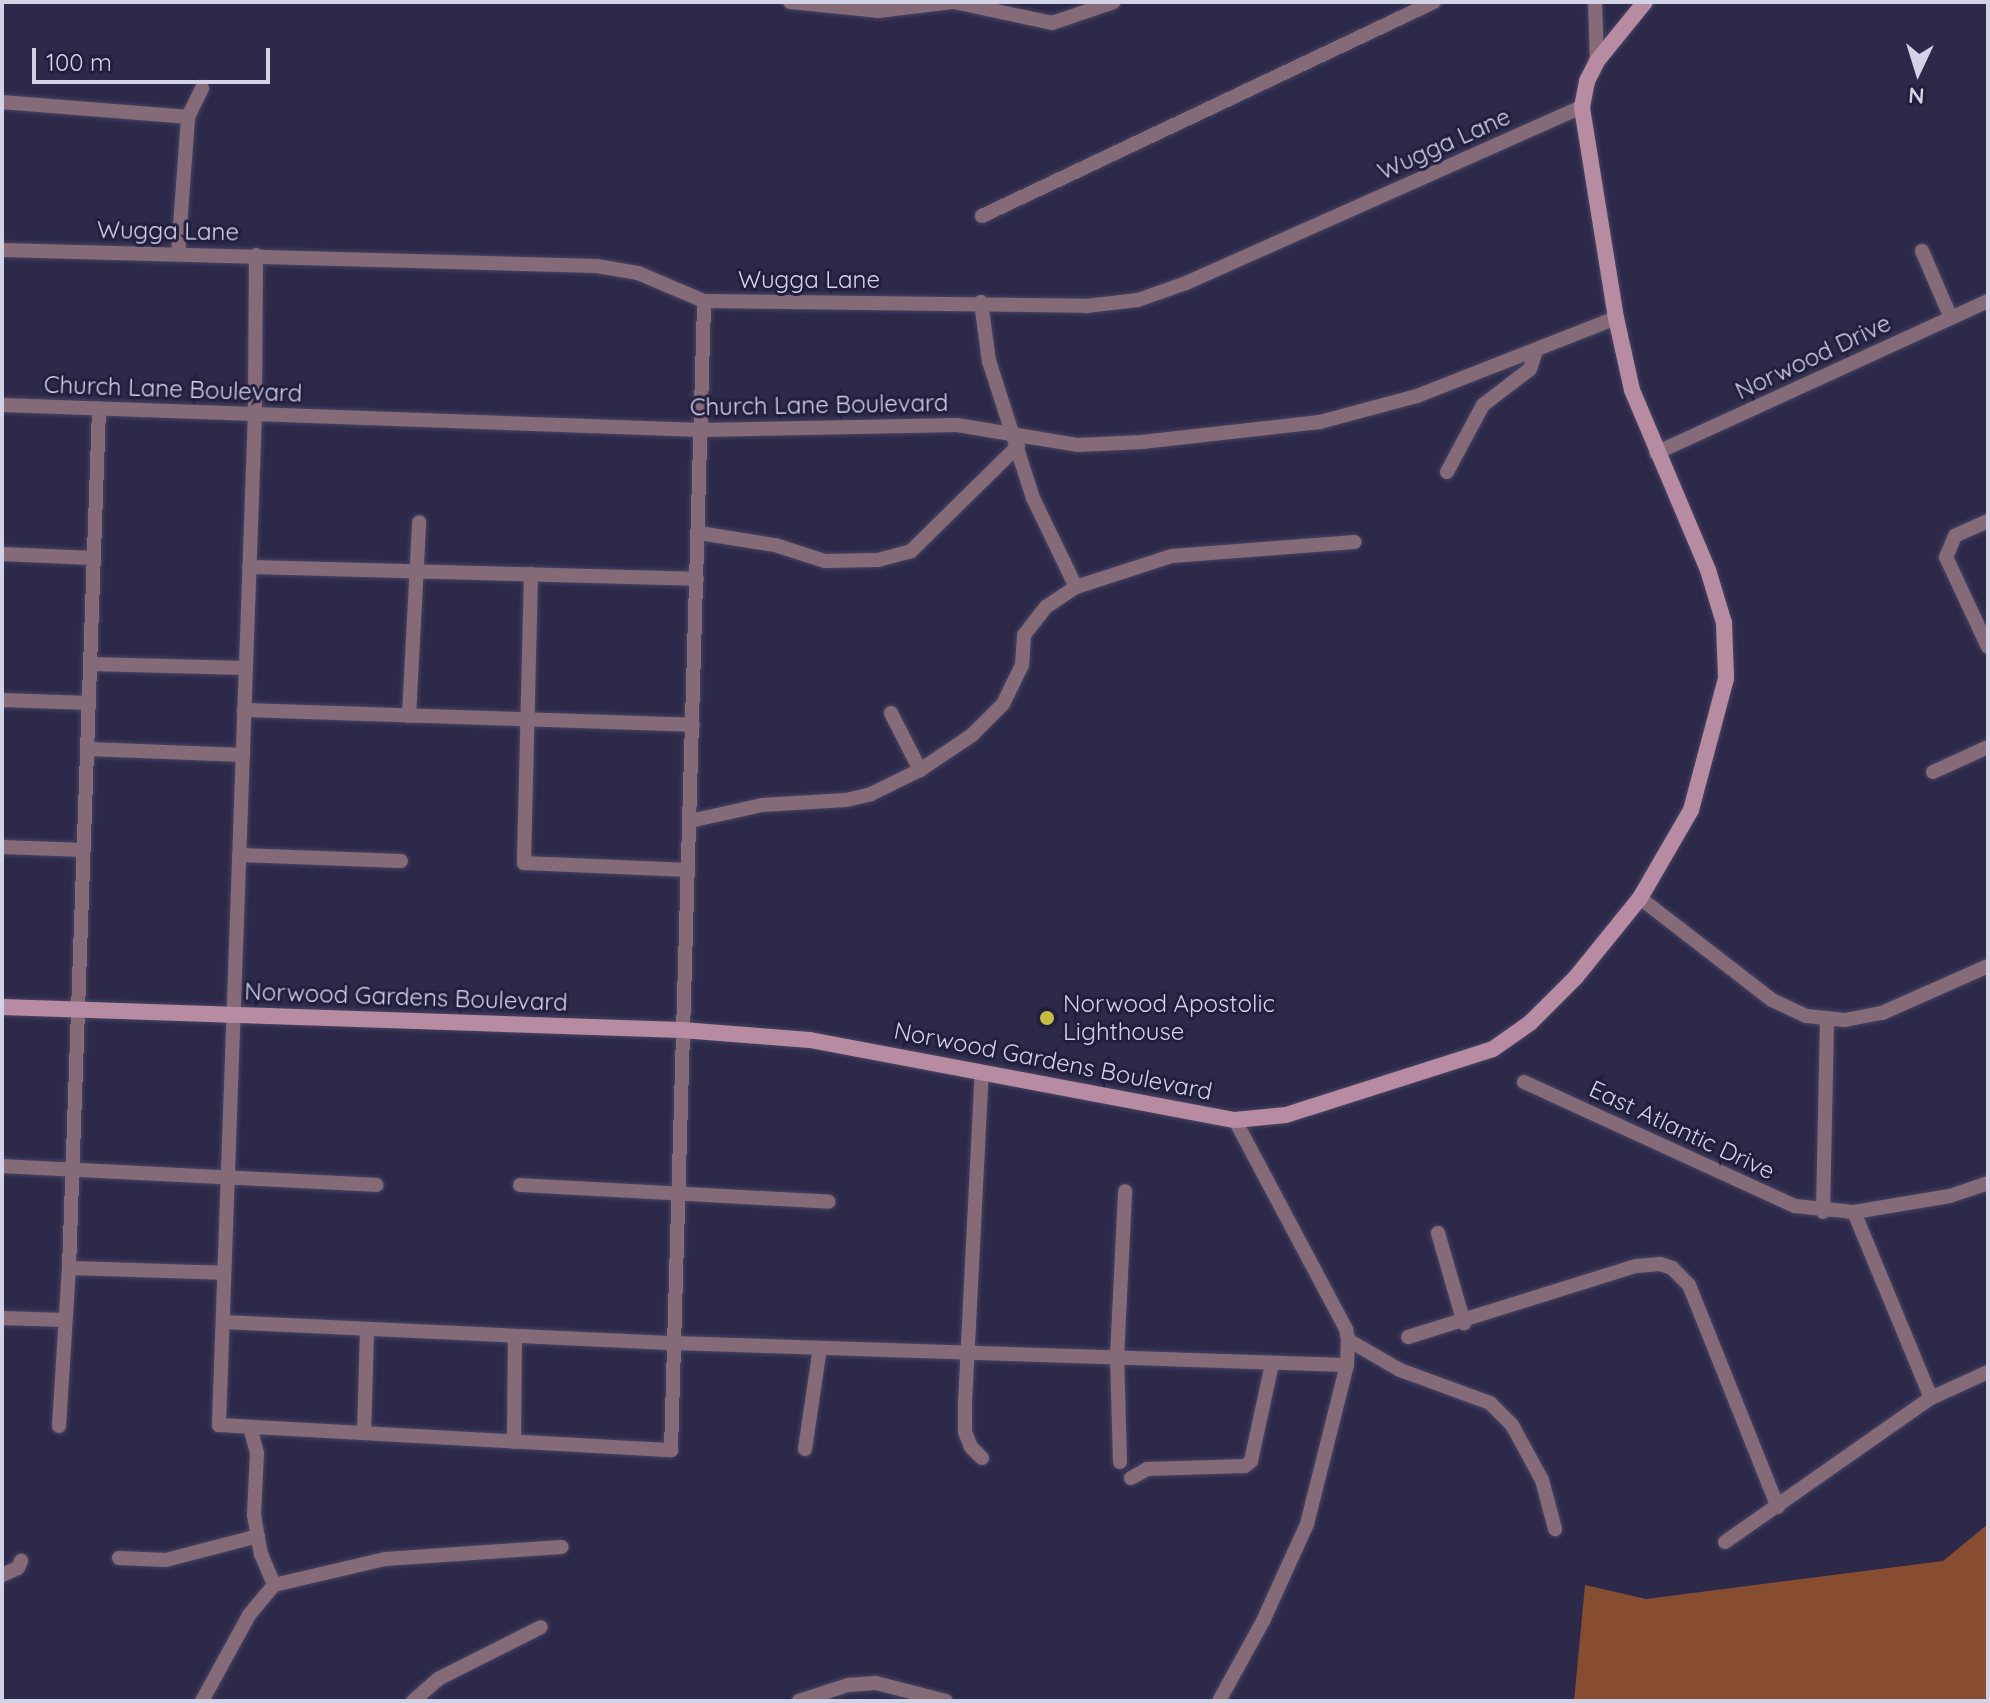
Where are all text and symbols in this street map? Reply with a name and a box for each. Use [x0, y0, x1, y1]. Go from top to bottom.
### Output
scale bar [36, 32, 274, 82]
north arrow [1878, 32, 1958, 112]
text: 100 m [46, 47, 112, 77]
text: N [1907, 81, 1925, 110]
street label: Wugga Lane [1373, 102, 1515, 186]
street label: Wugga Lane [97, 215, 239, 247]
street label: Wugga Lane [738, 266, 880, 294]
street label: Norwood Drive [1731, 308, 1895, 406]
street label: Church Lane Boulevard [43, 370, 303, 408]
street label: Church Lane Boulevard [690, 388, 948, 422]
street label: Norwood Gardens Boulevard [244, 977, 568, 1017]
place label: Norwood Apostolic Lighthouse [1063, 990, 1275, 1046]
marker: Norwood Apostolic Lighthouse [1038, 1009, 1056, 1027]
street label: Norwood Gardens Boulevard [891, 1016, 1215, 1106]
street label: East Atlantic Drive [1585, 1074, 1779, 1186]

